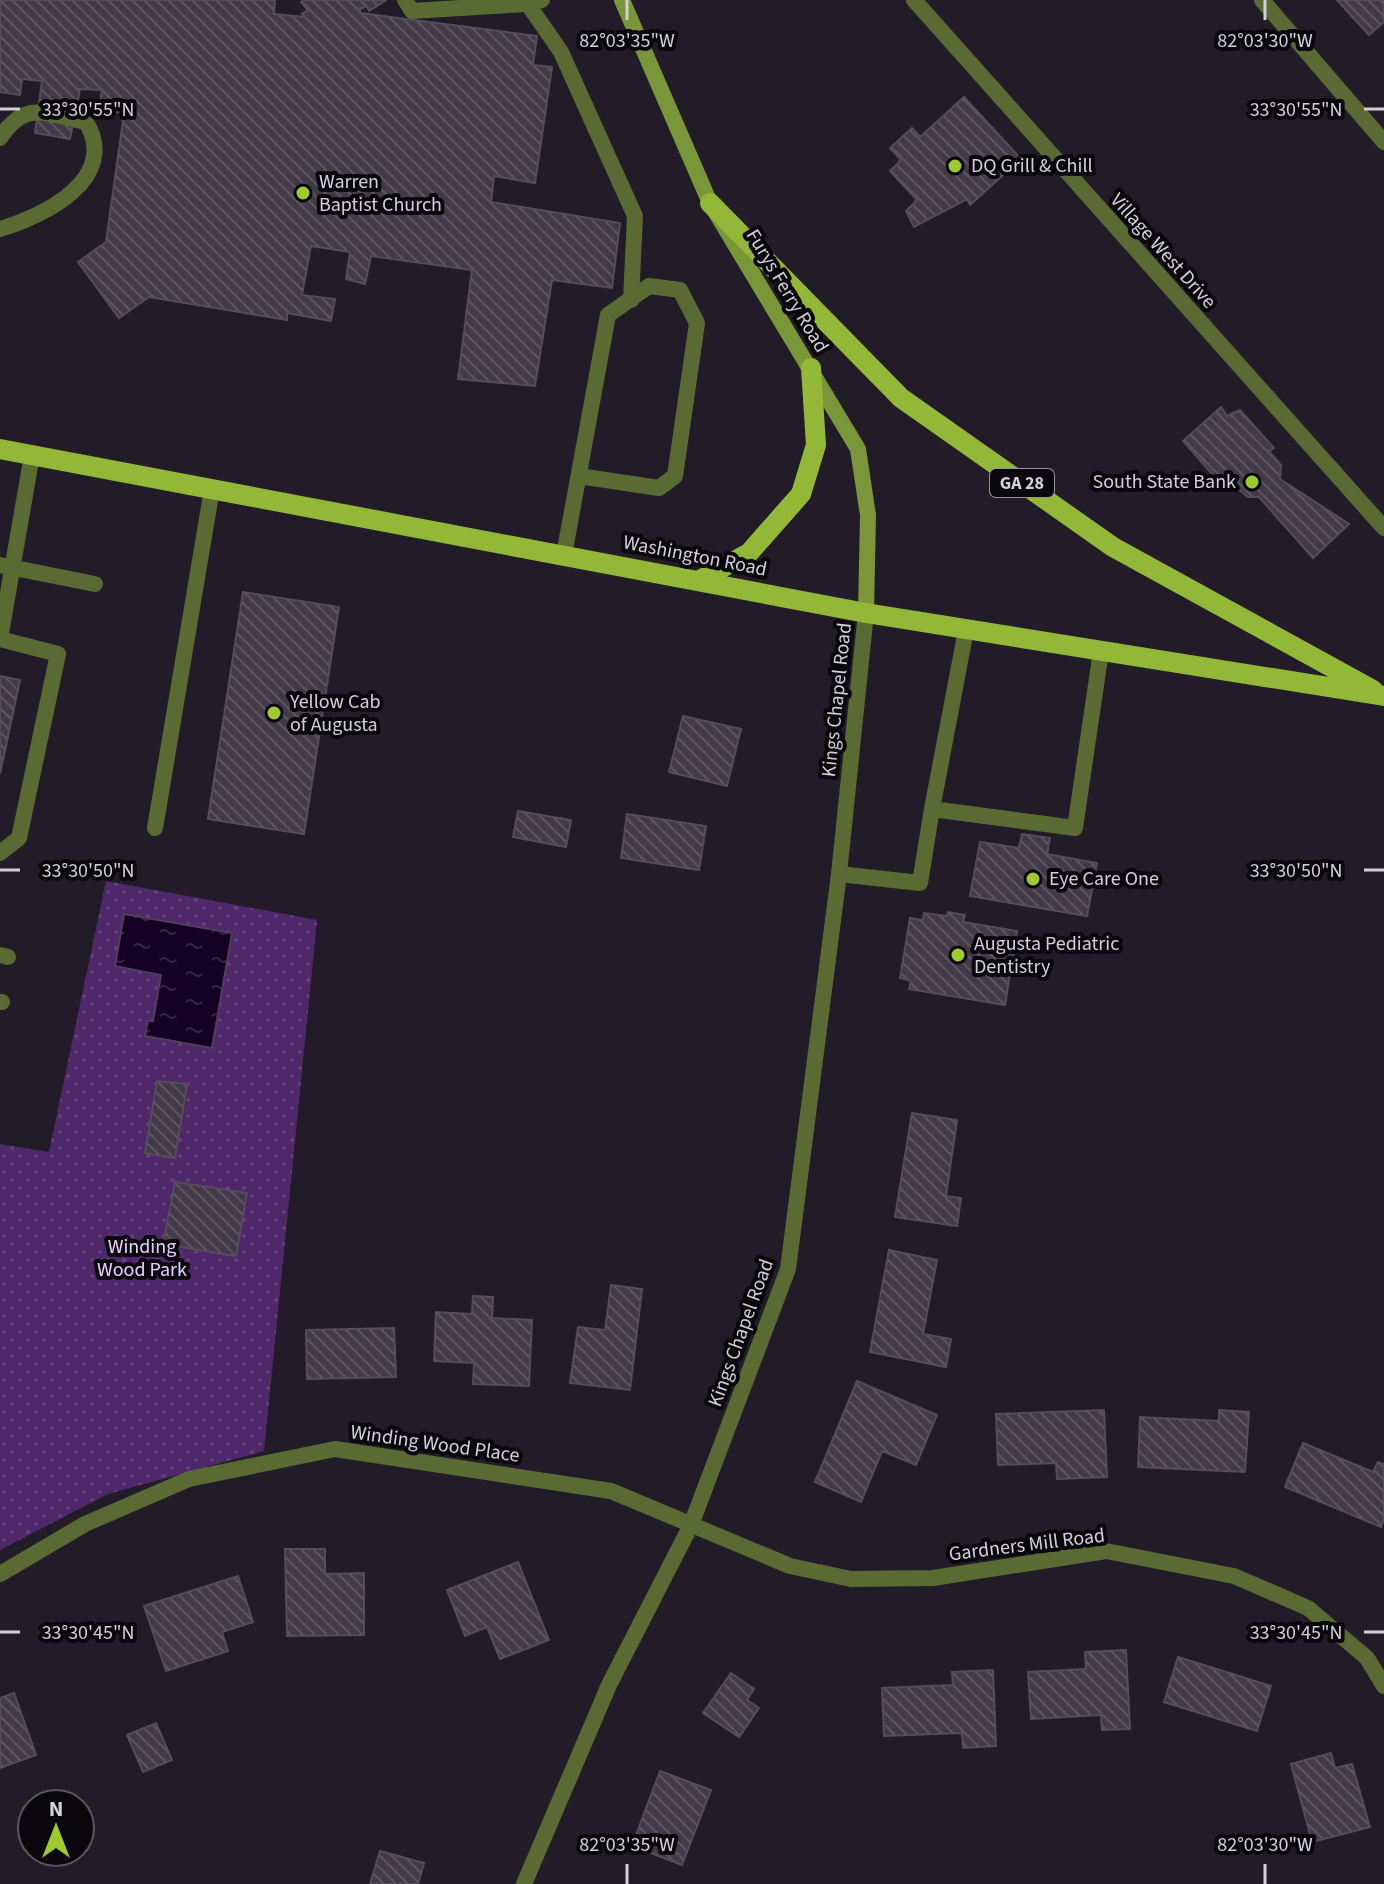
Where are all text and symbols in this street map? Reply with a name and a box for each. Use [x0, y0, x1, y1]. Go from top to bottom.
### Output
text: 82°03'35"W [579, 27, 675, 55]
text: 82°03'30"W [1217, 27, 1313, 55]
text: 33°30'55"N [42, 96, 134, 124]
text: 33°30'55"N [1250, 96, 1342, 124]
place label: DQ Grill & Chill [971, 152, 1093, 180]
marker: DQ Grill & Chill [946, 157, 964, 175]
place label: Warren Baptist Church [319, 168, 442, 219]
marker: Warren Baptist Church [294, 184, 312, 202]
street label: Village West Drive [1103, 187, 1223, 315]
street label: Furys Ferry Road [739, 224, 835, 358]
place label: South State Bank [1093, 468, 1236, 496]
road number: GA 28 [990, 469, 1054, 497]
marker: South State Bank [1243, 473, 1261, 491]
street label: Washington Road [621, 528, 769, 584]
street label: Kings Chapel Road [815, 621, 859, 779]
place label: Yellow Cab of Augusta [289, 688, 381, 739]
marker: Yellow Cab of Augusta [265, 704, 283, 722]
text: 33°30'50"N [42, 857, 134, 885]
text: 33°30'50"N [1250, 857, 1342, 885]
place label: Eye Care One [1049, 865, 1159, 893]
marker: Eye Care One [1024, 870, 1042, 888]
place label: Augusta Pediatric Dentistry [974, 930, 1119, 981]
marker: Augusta Pediatric Dentistry [949, 946, 967, 964]
park label: Winding Wood Park [97, 1233, 187, 1284]
street label: Kings Chapel Road [701, 1255, 781, 1411]
street label: Winding Wood Place [349, 1418, 521, 1470]
street label: Gardners Mill Road [947, 1522, 1107, 1568]
text: 33°30'45"N [42, 1619, 134, 1647]
text: 33°30'45"N [1250, 1619, 1342, 1647]
north arrow [16, 1788, 96, 1868]
text: N [49, 1793, 63, 1825]
text: 82°03'35"W [579, 1831, 675, 1859]
text: 82°03'30"W [1217, 1831, 1313, 1859]

